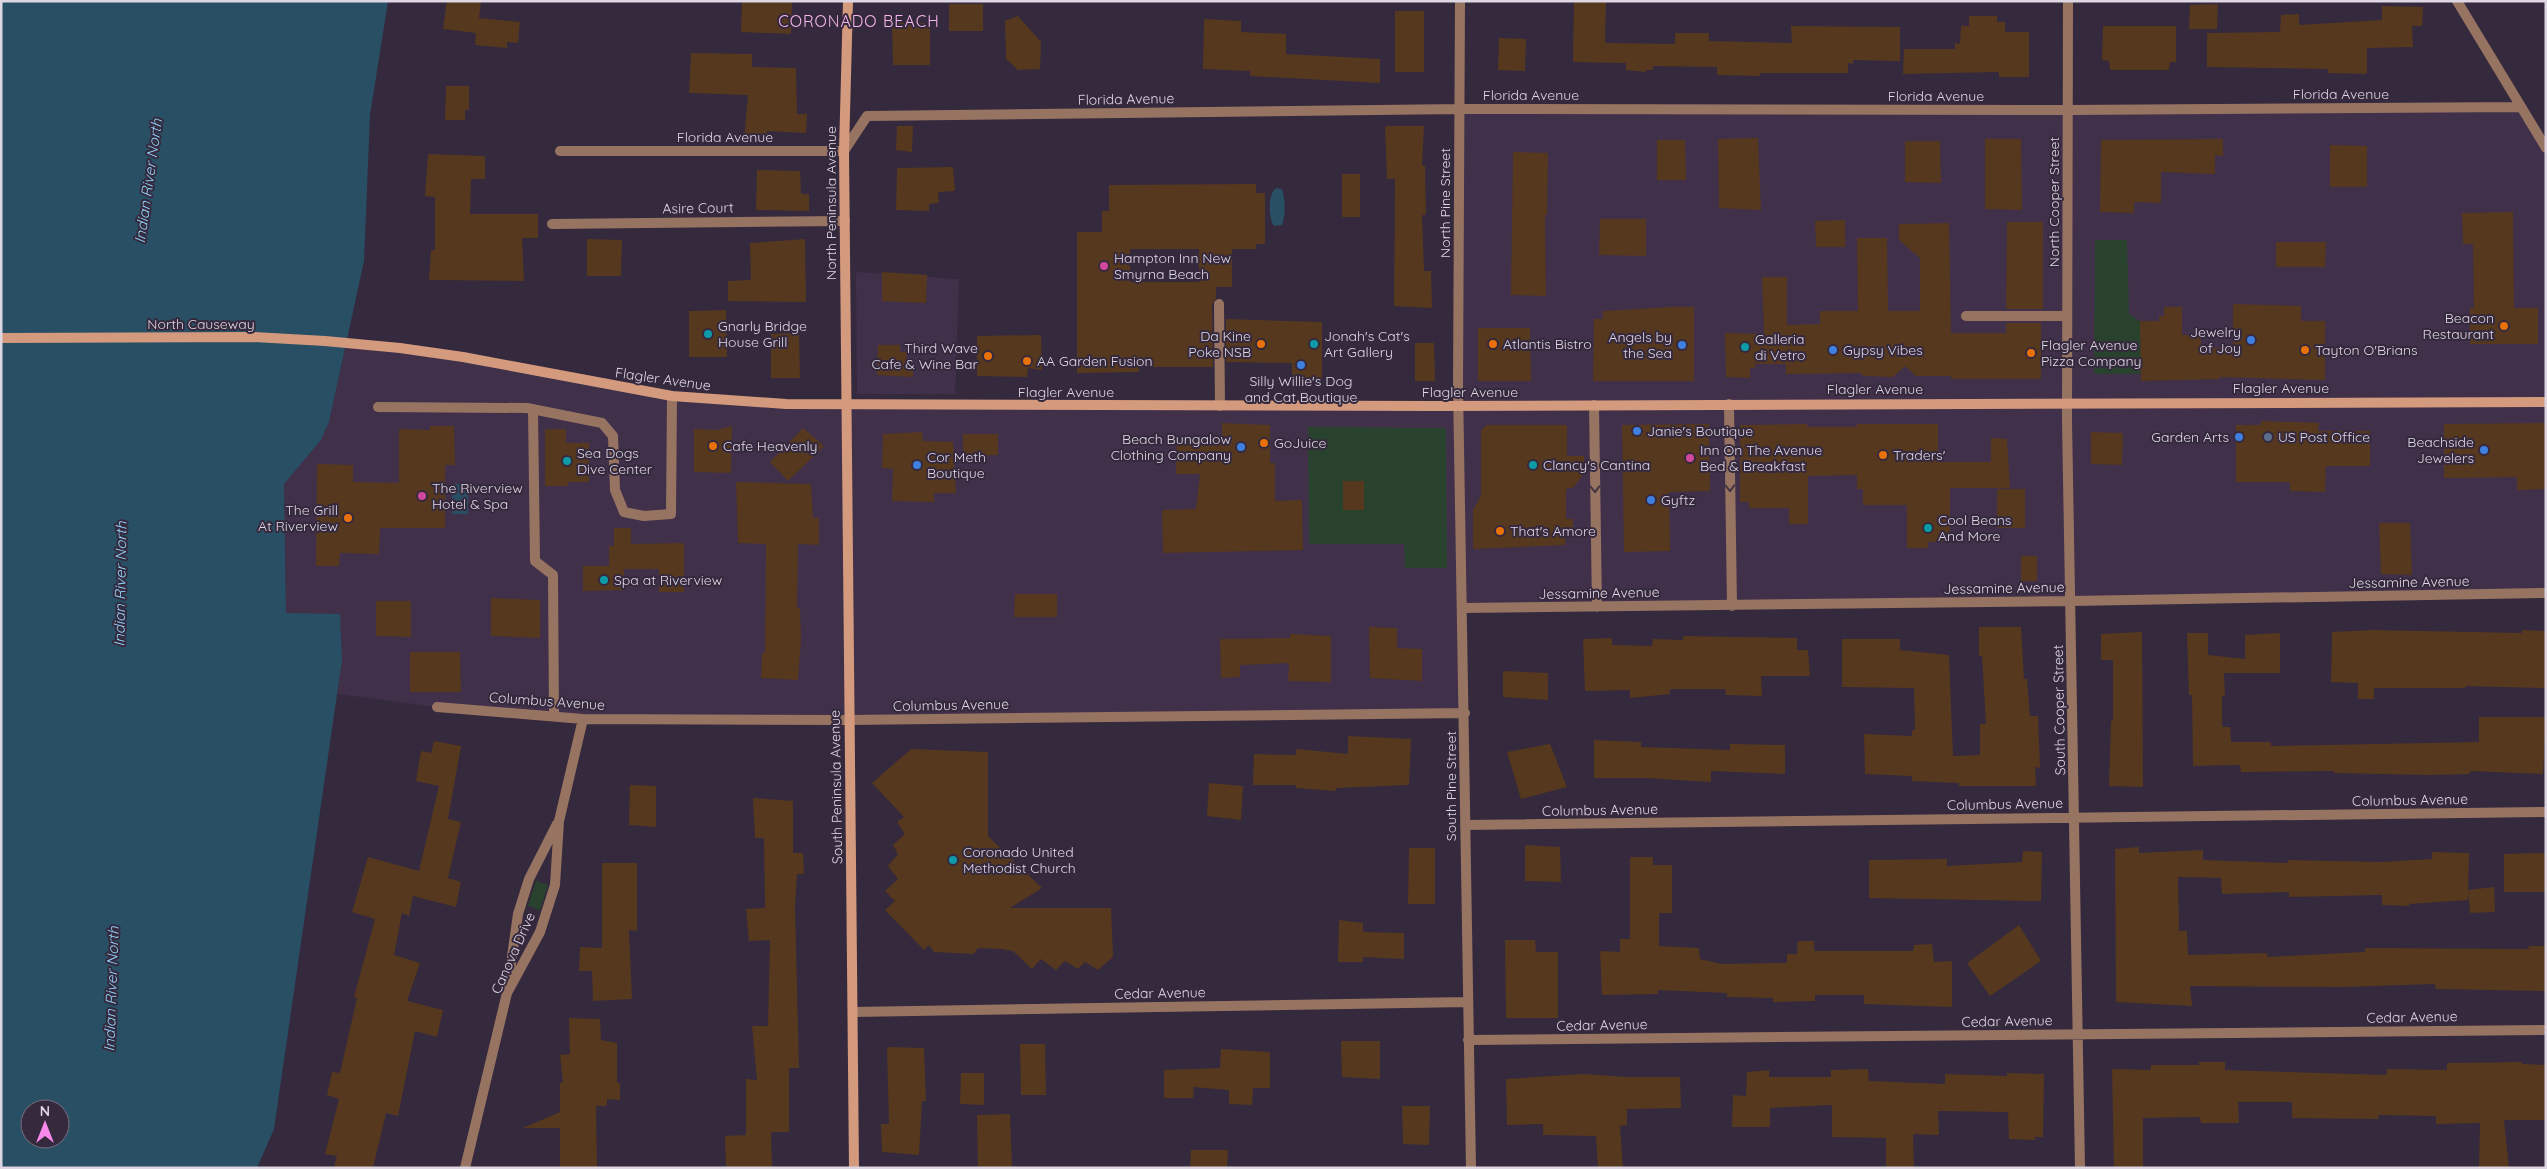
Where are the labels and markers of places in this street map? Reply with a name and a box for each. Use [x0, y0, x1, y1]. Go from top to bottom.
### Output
place label: Hampton Inn New Smyrna Beach [1114, 249, 1231, 283]
marker: Hampton Inn New Smyrna Beach [1098, 260, 1110, 272]
place label: Beacon Restaurant [2423, 309, 2494, 343]
place label: Gnarly Bridge House Grill [718, 317, 807, 351]
marker: Beacon Restaurant [2498, 320, 2510, 332]
place label: Jewelry of Joy [2190, 323, 2241, 357]
place label: Da Kine Poke NSB [1188, 327, 1251, 361]
place label: Jonah's Cat's Art Gallery [1324, 327, 1410, 361]
marker: Gnarly Bridge House Grill [702, 328, 714, 340]
place label: Angels by the Sea [1608, 328, 1672, 362]
place label: Galleria di Vetro [1755, 330, 1805, 364]
marker: Jewelry of Joy [2245, 334, 2257, 346]
place label: Atlantis Bistro [1503, 335, 1592, 353]
place label: Flagler Avenue Pizza Company [2041, 336, 2141, 370]
marker: Da Kine Poke NSB [1255, 338, 1267, 350]
marker: Jonah's Cat's Art Gallery [1308, 338, 1320, 350]
marker: Atlantis Bistro [1487, 338, 1499, 350]
place label: Third Wave Cafe & Wine Bar [871, 339, 979, 373]
marker: Angels by the Sea [1676, 339, 1688, 351]
marker: Galleria di Vetro [1739, 341, 1751, 353]
place label: Gypsy Vibes [1843, 341, 1923, 359]
place label: Tayton O'Brians [2315, 341, 2418, 359]
marker: Gypsy Vibes [1827, 344, 1839, 356]
marker: Tayton O'Brians [2299, 344, 2311, 356]
marker: Flagler Avenue Pizza Company [2025, 347, 2037, 359]
marker: Third Wave Cafe & Wine Bar [982, 350, 994, 362]
place label: AA Garden Fusion [1037, 352, 1153, 370]
marker: AA Garden Fusion [1021, 355, 1033, 367]
marker: Silly Willie's Dog and Cat Boutique [1295, 359, 1307, 371]
place label: Silly Willie's Dog and Cat Boutique [1245, 372, 1357, 406]
place label: Janie's Boutique [1647, 422, 1753, 440]
marker: Janie's Boutique [1631, 425, 1643, 437]
place label: Garden Arts [2151, 428, 2229, 446]
place label: US Post Office [2278, 428, 2370, 446]
place label: Beach Bungalow Clothing Company [1111, 430, 1231, 464]
marker: Garden Arts [2233, 431, 2245, 443]
marker: US Post Office [2262, 431, 2274, 443]
place label: Beachside Jewelers [2407, 433, 2474, 467]
place label: GoJuice [1274, 434, 1326, 452]
place label: Cafe Heavenly [723, 437, 818, 455]
marker: GoJuice [1258, 437, 1270, 449]
marker: Cafe Heavenly [707, 440, 719, 452]
marker: Beach Bungalow Clothing Company [1235, 441, 1247, 453]
place label: Inn On The Avenue Bed & Breakfast [1700, 441, 1822, 475]
place label: Sea Dogs Dive Center [577, 444, 653, 478]
marker: Beachside Jewelers [2478, 444, 2490, 456]
place label: Traders' [1893, 446, 1946, 464]
place label: Cor Meth Boutique [927, 448, 986, 482]
marker: Traders' [1877, 449, 1889, 461]
marker: Inn On The Avenue Bed & Breakfast [1684, 452, 1696, 464]
marker: Sea Dogs Dive Center [561, 455, 573, 467]
place label: Clancy's Cantina [1543, 456, 1650, 474]
marker: Cor Meth Boutique [911, 459, 923, 471]
marker: Clancy's Cantina [1527, 459, 1539, 471]
place label: The Riverview Hotel & Spa [432, 479, 523, 513]
marker: The Riverview Hotel & Spa [416, 490, 428, 502]
place label: Gyftz [1661, 491, 1696, 509]
marker: Gyftz [1645, 494, 1657, 506]
place label: The Grill At Riverview [258, 501, 338, 535]
place label: Cool Beans And More [1938, 511, 2011, 545]
marker: The Grill At Riverview [342, 512, 354, 524]
place label: That's Amore [1510, 522, 1596, 540]
marker: Cool Beans And More [1922, 522, 1934, 534]
marker: That's Amore [1494, 525, 1506, 537]
place label: Spa at Riverview [614, 571, 723, 589]
marker: Spa at Riverview [598, 574, 610, 586]
place label: Coronado United Methodist Church [963, 843, 1076, 877]
marker: Coronado United Methodist Church [947, 854, 959, 866]

